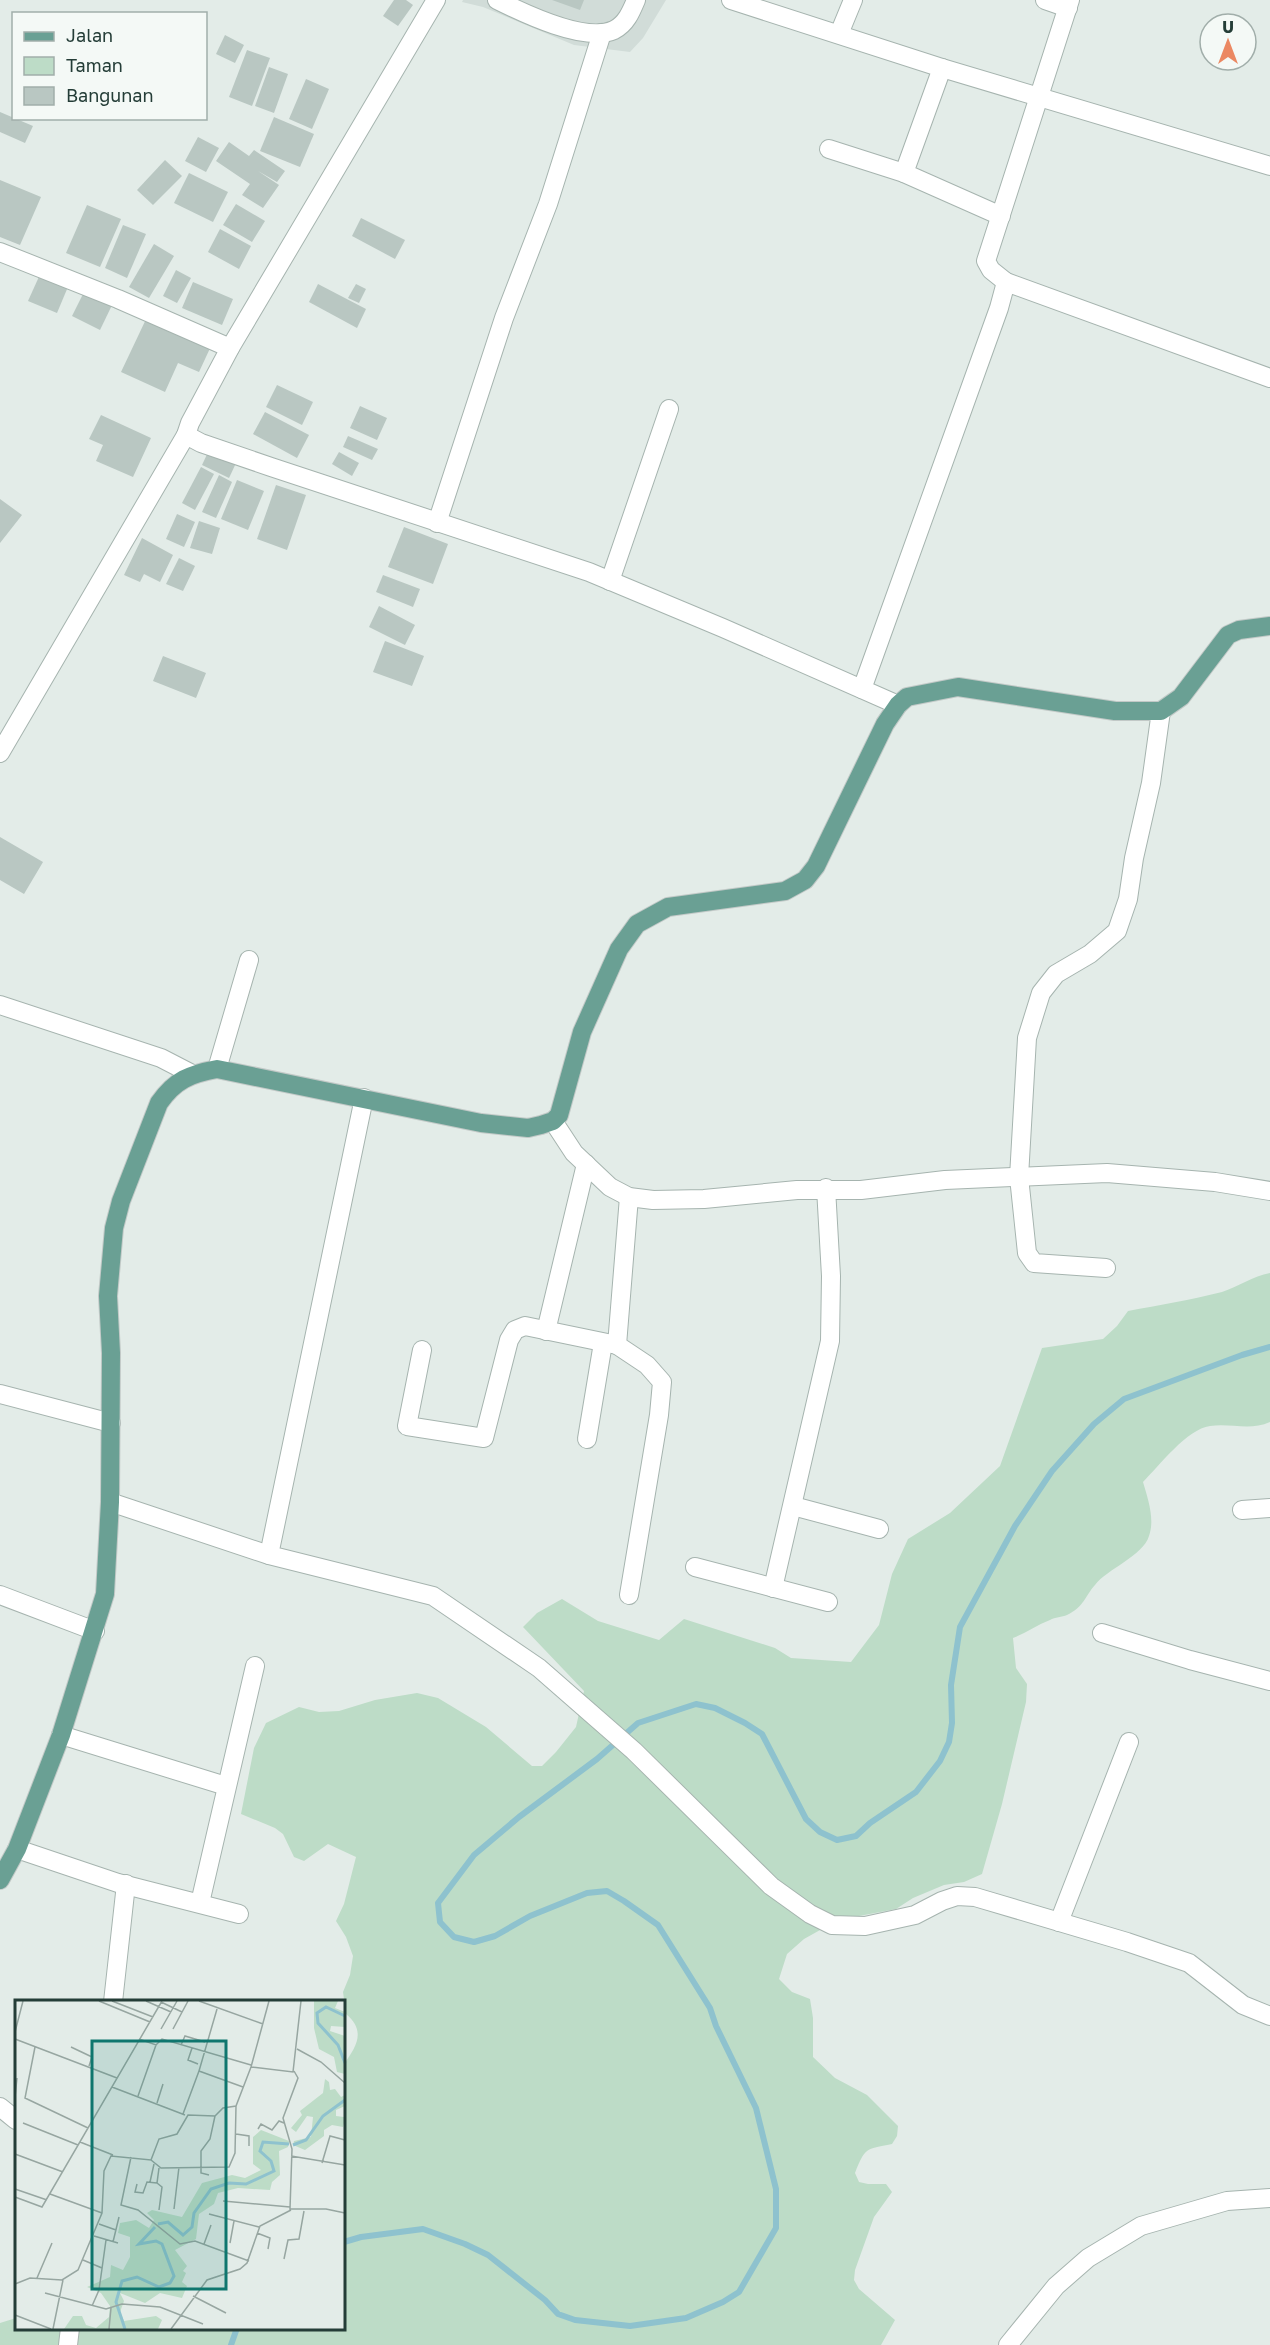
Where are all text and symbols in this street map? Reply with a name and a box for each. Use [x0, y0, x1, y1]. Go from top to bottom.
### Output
legend [12, 12, 207, 120]
north arrow [1198, 12, 1258, 72]
text: U [1222, 17, 1234, 37]
text: Jalan [66, 24, 113, 46]
text: Taman [66, 54, 123, 76]
text: Bangunan [66, 84, 154, 106]
inset map [15, 2000, 345, 2330]

